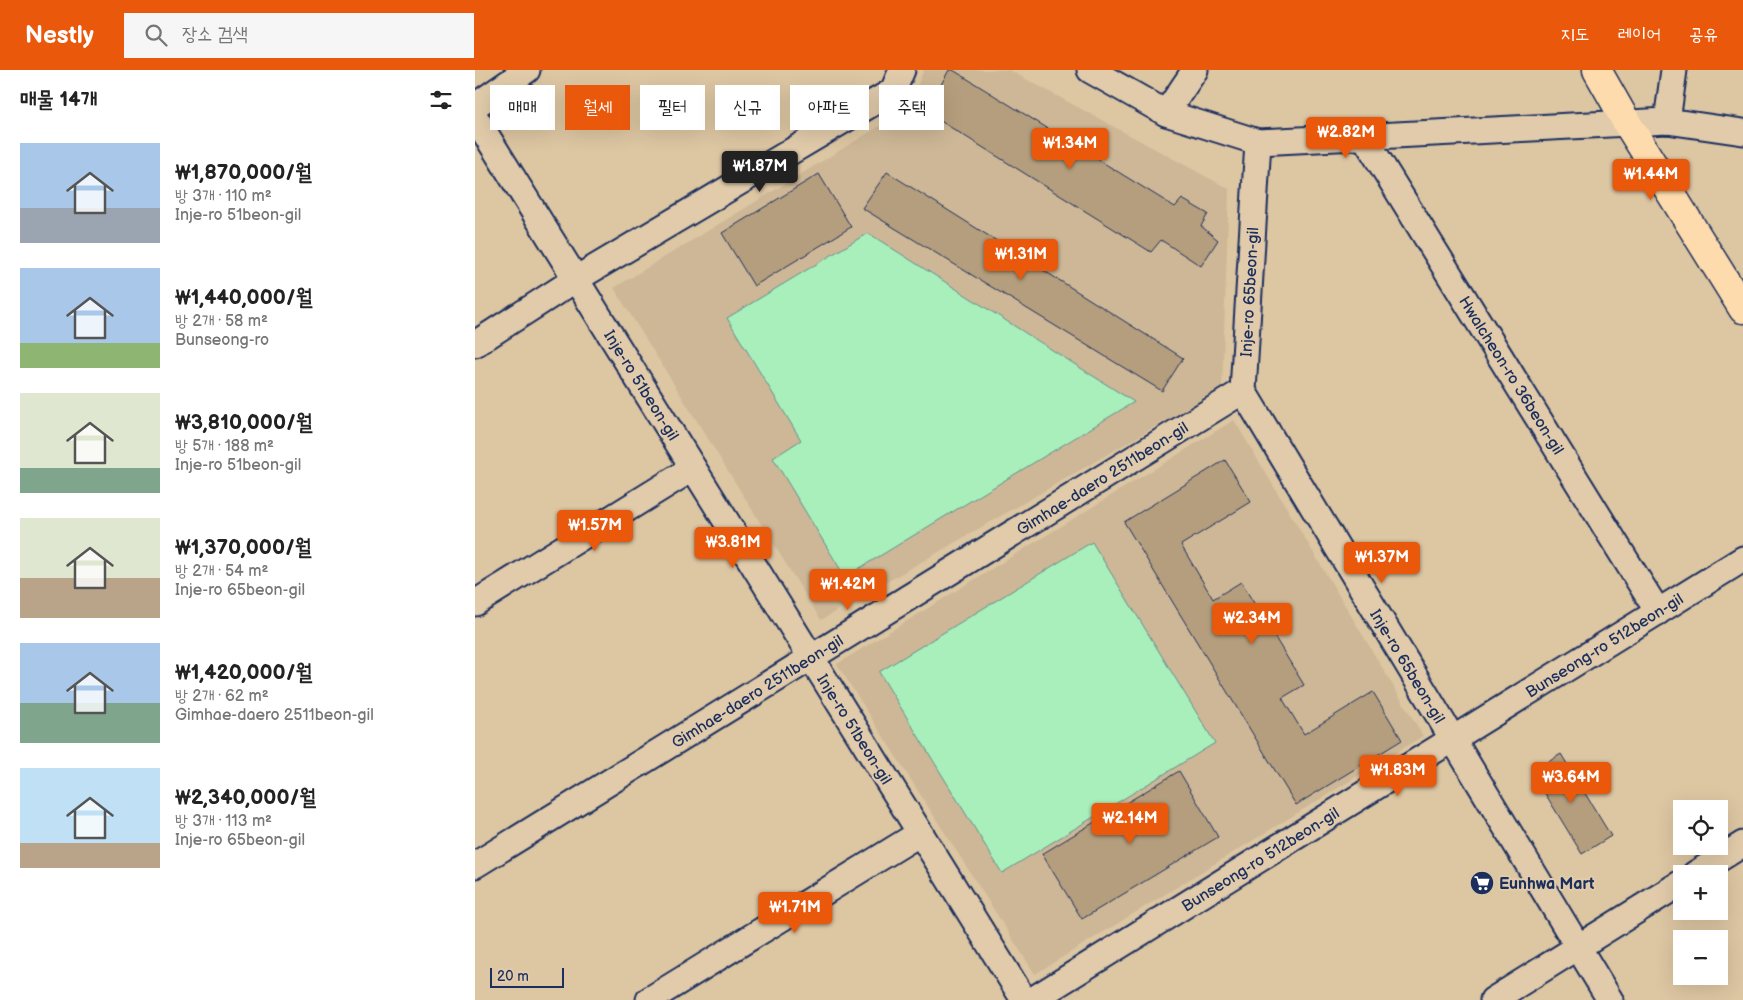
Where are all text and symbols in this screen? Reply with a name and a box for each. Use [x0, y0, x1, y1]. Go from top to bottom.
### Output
search box [124, 13, 474, 58]
text: Nestly [25, 21, 94, 50]
icon: search [142, 21, 170, 49]
text: 장소 검색 [182, 23, 248, 46]
text: 지도 [1561, 24, 1590, 45]
text: 레이어 [1618, 24, 1661, 45]
text: 공유 [1689, 24, 1718, 45]
chip: 매매 [490, 85, 555, 130]
chip: 월세 [565, 85, 630, 130]
chip: 필터 [640, 85, 705, 130]
chip: 신규 [715, 85, 780, 130]
chip: 아파트 [790, 85, 869, 130]
chip: 주택 [879, 85, 944, 130]
icon: filters [427, 86, 455, 114]
text: 매물 14개 [20, 87, 98, 112]
pin: ₩2.82M [1305, 116, 1387, 159]
text: ₩2.82M [1317, 123, 1375, 142]
pin: ₩1.34M [1029, 128, 1111, 170]
text: ₩1.34M [1043, 134, 1097, 153]
pin: ₩1.87M [719, 150, 801, 193]
text: ₩1.87M [733, 157, 787, 176]
pin: ₩1.44M [1610, 158, 1692, 201]
text: ₩1,870,000/월 [175, 160, 312, 185]
icon: home [60, 163, 120, 223]
text: ₩1.44M [1624, 165, 1678, 184]
text: 방 3개 · 110 m² [175, 187, 272, 206]
text: Inje-ro 51beon-gil [175, 206, 301, 225]
street label: Inje-ro 65beon-gil [1238, 227, 1263, 357]
pin: ₩1.31M [980, 238, 1062, 281]
text: ₩1.31M [995, 245, 1047, 264]
text: ₩1,440,000/월 [175, 285, 313, 310]
icon: home [60, 288, 120, 348]
street label: Hwalcheon-ro 36beon-gil [1454, 293, 1567, 458]
text: 방 2개 · 58 m² [175, 312, 268, 331]
street label: Inje-ro 51beon-gil [599, 327, 682, 444]
text: Bunseong-ro [175, 331, 269, 350]
text: ₩3,810,000/월 [175, 410, 313, 435]
icon: home [60, 413, 120, 473]
street label: Gimhae-daero 2511beon-gil [1013, 419, 1192, 540]
text: 방 5개 · 188 m² [175, 437, 274, 456]
text: Inje-ro 51beon-gil [175, 456, 301, 475]
pin: ₩1.57M [554, 510, 636, 552]
text: ₩1.57M [568, 516, 622, 535]
pin: ₩3.81M [692, 526, 774, 569]
text: ₩3.81M [706, 533, 760, 552]
text: ₩1,370,000/월 [175, 535, 312, 560]
icon: home [60, 538, 120, 598]
pin: ₩1.37M [1341, 542, 1423, 584]
text: ₩1.37M [1355, 548, 1409, 567]
text: 방 2개 · 54 m² [175, 562, 268, 581]
pin: ₩1.42M [807, 568, 889, 611]
text: ₩1.42M [821, 575, 875, 594]
text: Inje-ro 65beon-gil [175, 581, 305, 600]
street label: Bunseong-ro 512beon-gil [1523, 590, 1687, 703]
pin: ₩2.34M [1211, 602, 1293, 645]
street label: Inje-ro 65beon-gil [1365, 606, 1448, 727]
text: ₩2.34M [1223, 609, 1281, 628]
street label: Gimhae-daero 2511beon-gil [668, 632, 847, 753]
text: ₩1,420,000/월 [175, 660, 313, 685]
icon: home [60, 663, 120, 723]
street label: Inje-ro 51beon-gil [812, 671, 895, 788]
text: 방 2개 · 62 m² [175, 687, 269, 706]
text: Gimhae-daero 2511beon-gil [175, 706, 374, 725]
pin: ₩1.83M [1357, 754, 1439, 797]
text: ₩1.83M [1371, 761, 1425, 780]
pin: ₩3.64M [1530, 762, 1612, 804]
text: ₩3.64M [1542, 768, 1600, 787]
text: ₩2,340,000/월 [175, 785, 316, 810]
icon: home [60, 788, 120, 848]
map controls [1673, 800, 1728, 985]
button: locate [1673, 800, 1728, 855]
pin: ₩2.14M [1089, 802, 1171, 845]
street label: Bunseong-ro 512beon-gil [1179, 804, 1343, 917]
text: ₩2.14M [1103, 809, 1157, 828]
text: 방 3개 · 113 m² [175, 812, 272, 831]
text: Inje-ro 65beon-gil [175, 831, 305, 850]
button: + [1673, 865, 1728, 920]
supermarket icon: Eunhwa Mart [1469, 870, 1495, 896]
place label: Eunhwa Mart [1499, 875, 1595, 894]
pin: ₩1.71M [754, 892, 836, 934]
text: ₩1.71M [769, 898, 821, 917]
button: − [1673, 930, 1728, 985]
scale bar [490, 965, 564, 988]
text: 20 m [497, 968, 529, 985]

